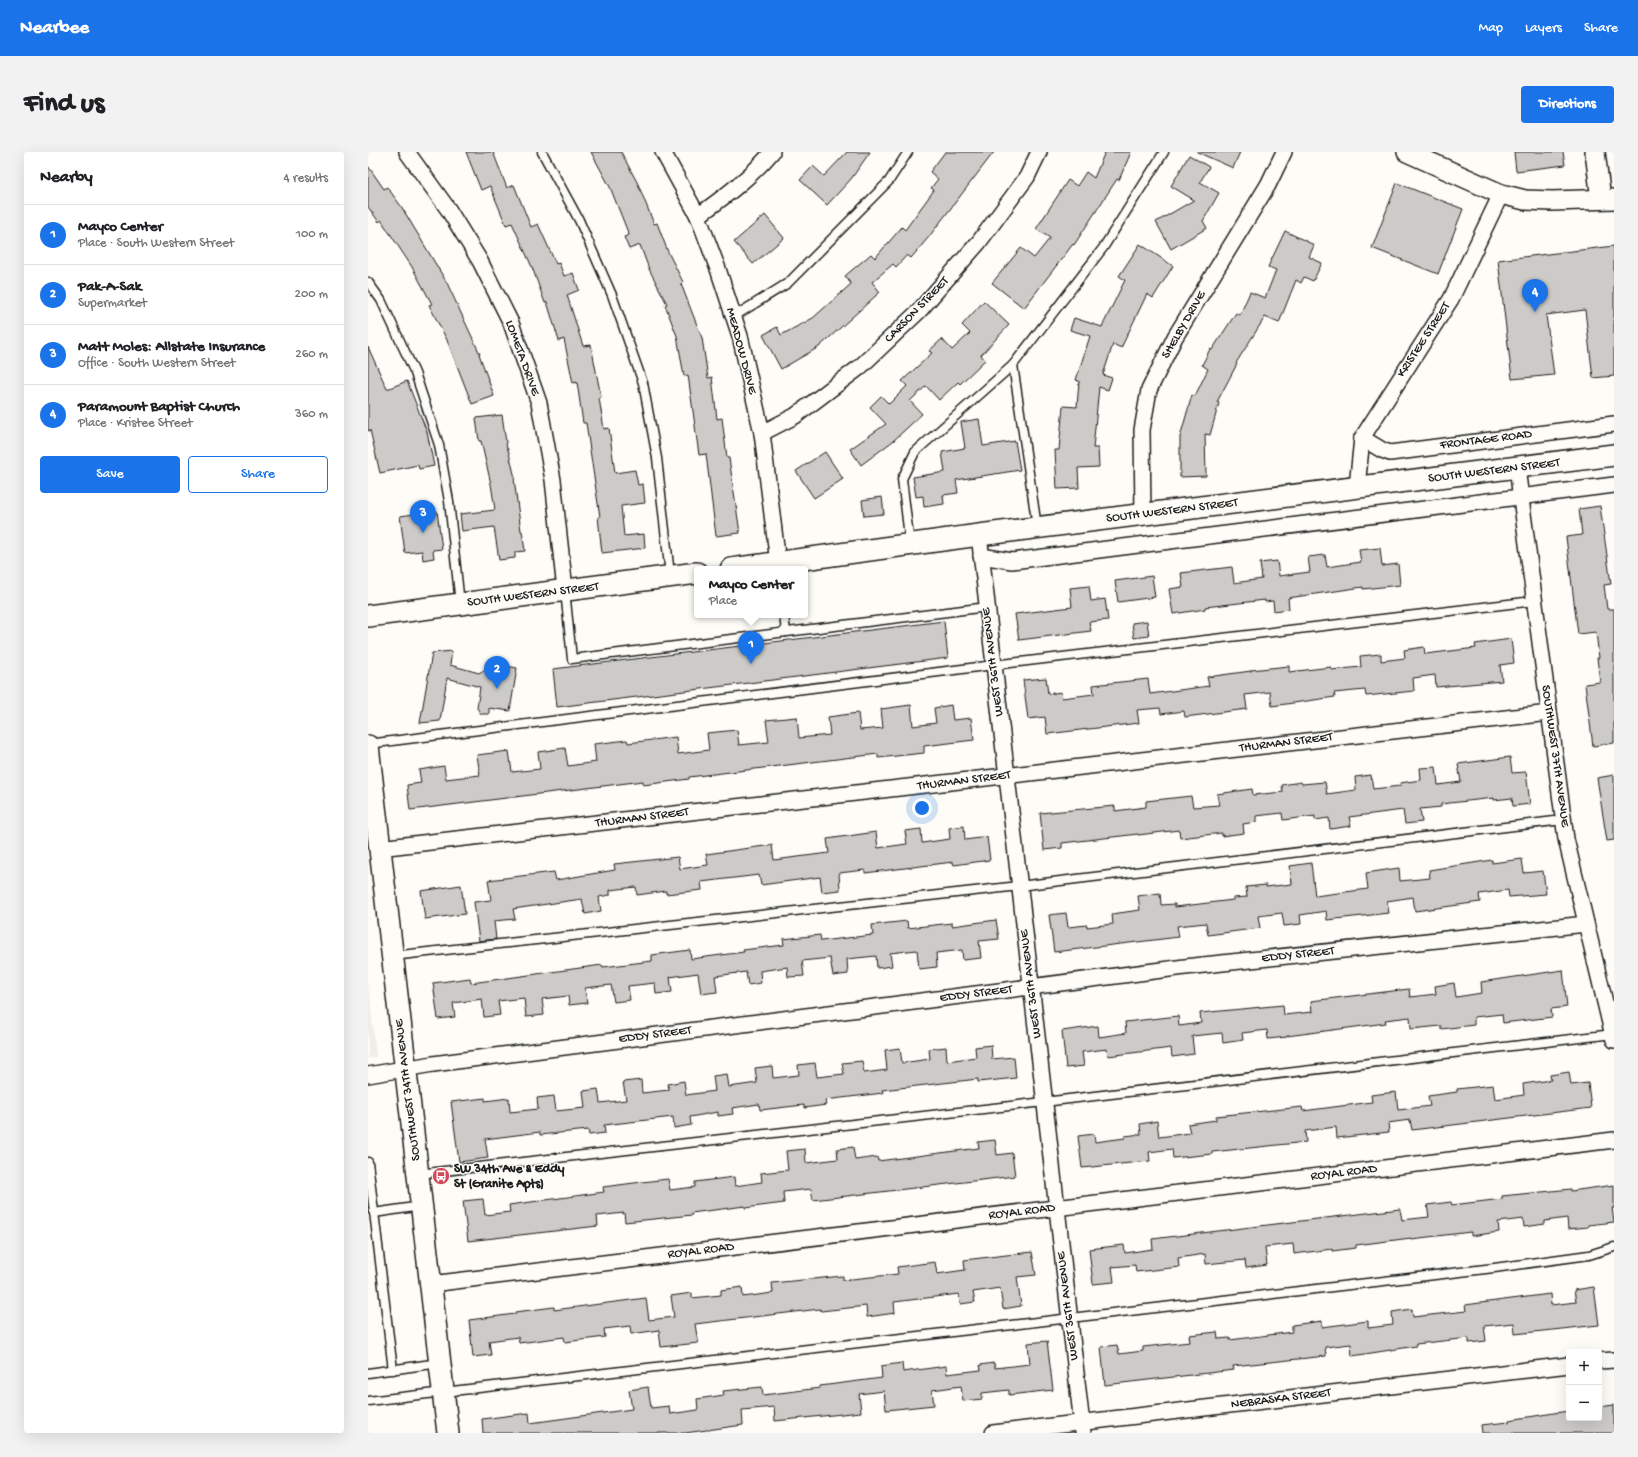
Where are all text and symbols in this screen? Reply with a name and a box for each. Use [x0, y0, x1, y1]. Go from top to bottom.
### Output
text: Nearbee [20, 17, 89, 40]
text: Map [1479, 20, 1503, 37]
text: Layers [1525, 20, 1562, 37]
text: Share [1584, 20, 1618, 37]
button: Directions [1521, 86, 1614, 123]
text: Find us [24, 88, 104, 121]
text: Nearby [40, 168, 93, 188]
text: 4 results [284, 171, 328, 186]
text: Mayco Center [78, 218, 163, 236]
text: 1 [50, 227, 56, 242]
text: 100 m [296, 227, 328, 242]
text: Place · South Western Street [78, 236, 234, 251]
street label: CARSON STREET [882, 273, 953, 346]
text: Pak-A-Sak [78, 278, 142, 296]
pin: 4 [1522, 279, 1548, 312]
text: 2 [50, 287, 56, 302]
text: 200 m [295, 287, 328, 302]
street label: SHELBY DRIVE [1159, 288, 1210, 362]
text: Supermarket [78, 296, 147, 311]
street label: KRISTEE STREET [1394, 299, 1454, 380]
street label: MEADOW DRIVE [722, 306, 760, 397]
street label: LOMETA DRIVE [501, 318, 543, 399]
text: Matt Moles: Allstate Insurance [78, 338, 265, 356]
text: 3 [50, 347, 56, 362]
text: 260 m [295, 347, 328, 362]
text: Office · South Western Street [78, 356, 235, 371]
text: Paramount Baptist Church [78, 398, 240, 416]
text: 4 [50, 407, 56, 422]
text: 360 m [295, 407, 328, 422]
text: Place · Kristee Street [78, 416, 192, 431]
street label: FRONTAGE ROAD [1438, 427, 1533, 453]
street label: SOUTH WESTERN STREET [1427, 455, 1562, 487]
button: Save [40, 456, 180, 493]
button: Share [188, 456, 328, 493]
street label: SOUTH WESTERN STREET [1105, 495, 1240, 527]
pin: 3 [410, 500, 436, 533]
popup [694, 566, 808, 618]
text: Mayco Center [709, 576, 793, 594]
street label: SOUTH WESTERN STREET [466, 579, 601, 611]
text: Place [709, 594, 737, 609]
street label: WEST 36TH AVENUE [979, 606, 1007, 717]
pin: 1 [738, 631, 764, 664]
pin: 2 [484, 656, 510, 689]
street label: SOUTHWEST 37TH AVENUE [1538, 684, 1573, 829]
street label: THURMAN STREET [1237, 730, 1335, 756]
street label: THURMAN STREET [915, 768, 1013, 794]
your location [912, 798, 932, 818]
street label: THURMAN STREET [593, 805, 691, 831]
street label: WEST 36TH AVENUE [1017, 928, 1045, 1039]
street label: EDDY STREET [1261, 944, 1336, 966]
street label: EDDY STREET [939, 982, 1014, 1006]
street label: SOUTHWEST 34TH AVENUE [392, 1017, 424, 1162]
street label: EDDY STREET [618, 1023, 693, 1047]
street label: ROYAL ROAD [1310, 1161, 1379, 1185]
place label: SW 34th Ave & Eddy St (Granite Apts) [454, 1162, 565, 1193]
bus stop icon: SW 34th Ave & Eddy St (Granite Apts) [431, 1166, 451, 1186]
street label: ROYAL ROAD [988, 1200, 1057, 1224]
street label: ROYAL ROAD [667, 1239, 736, 1263]
street label: WEST 36TH AVENUE [1054, 1250, 1082, 1361]
map controls [1566, 1349, 1602, 1421]
button: + [1566, 1349, 1602, 1385]
street label: NEBRASKA STREET [1230, 1385, 1333, 1413]
button: − [1566, 1385, 1602, 1421]

